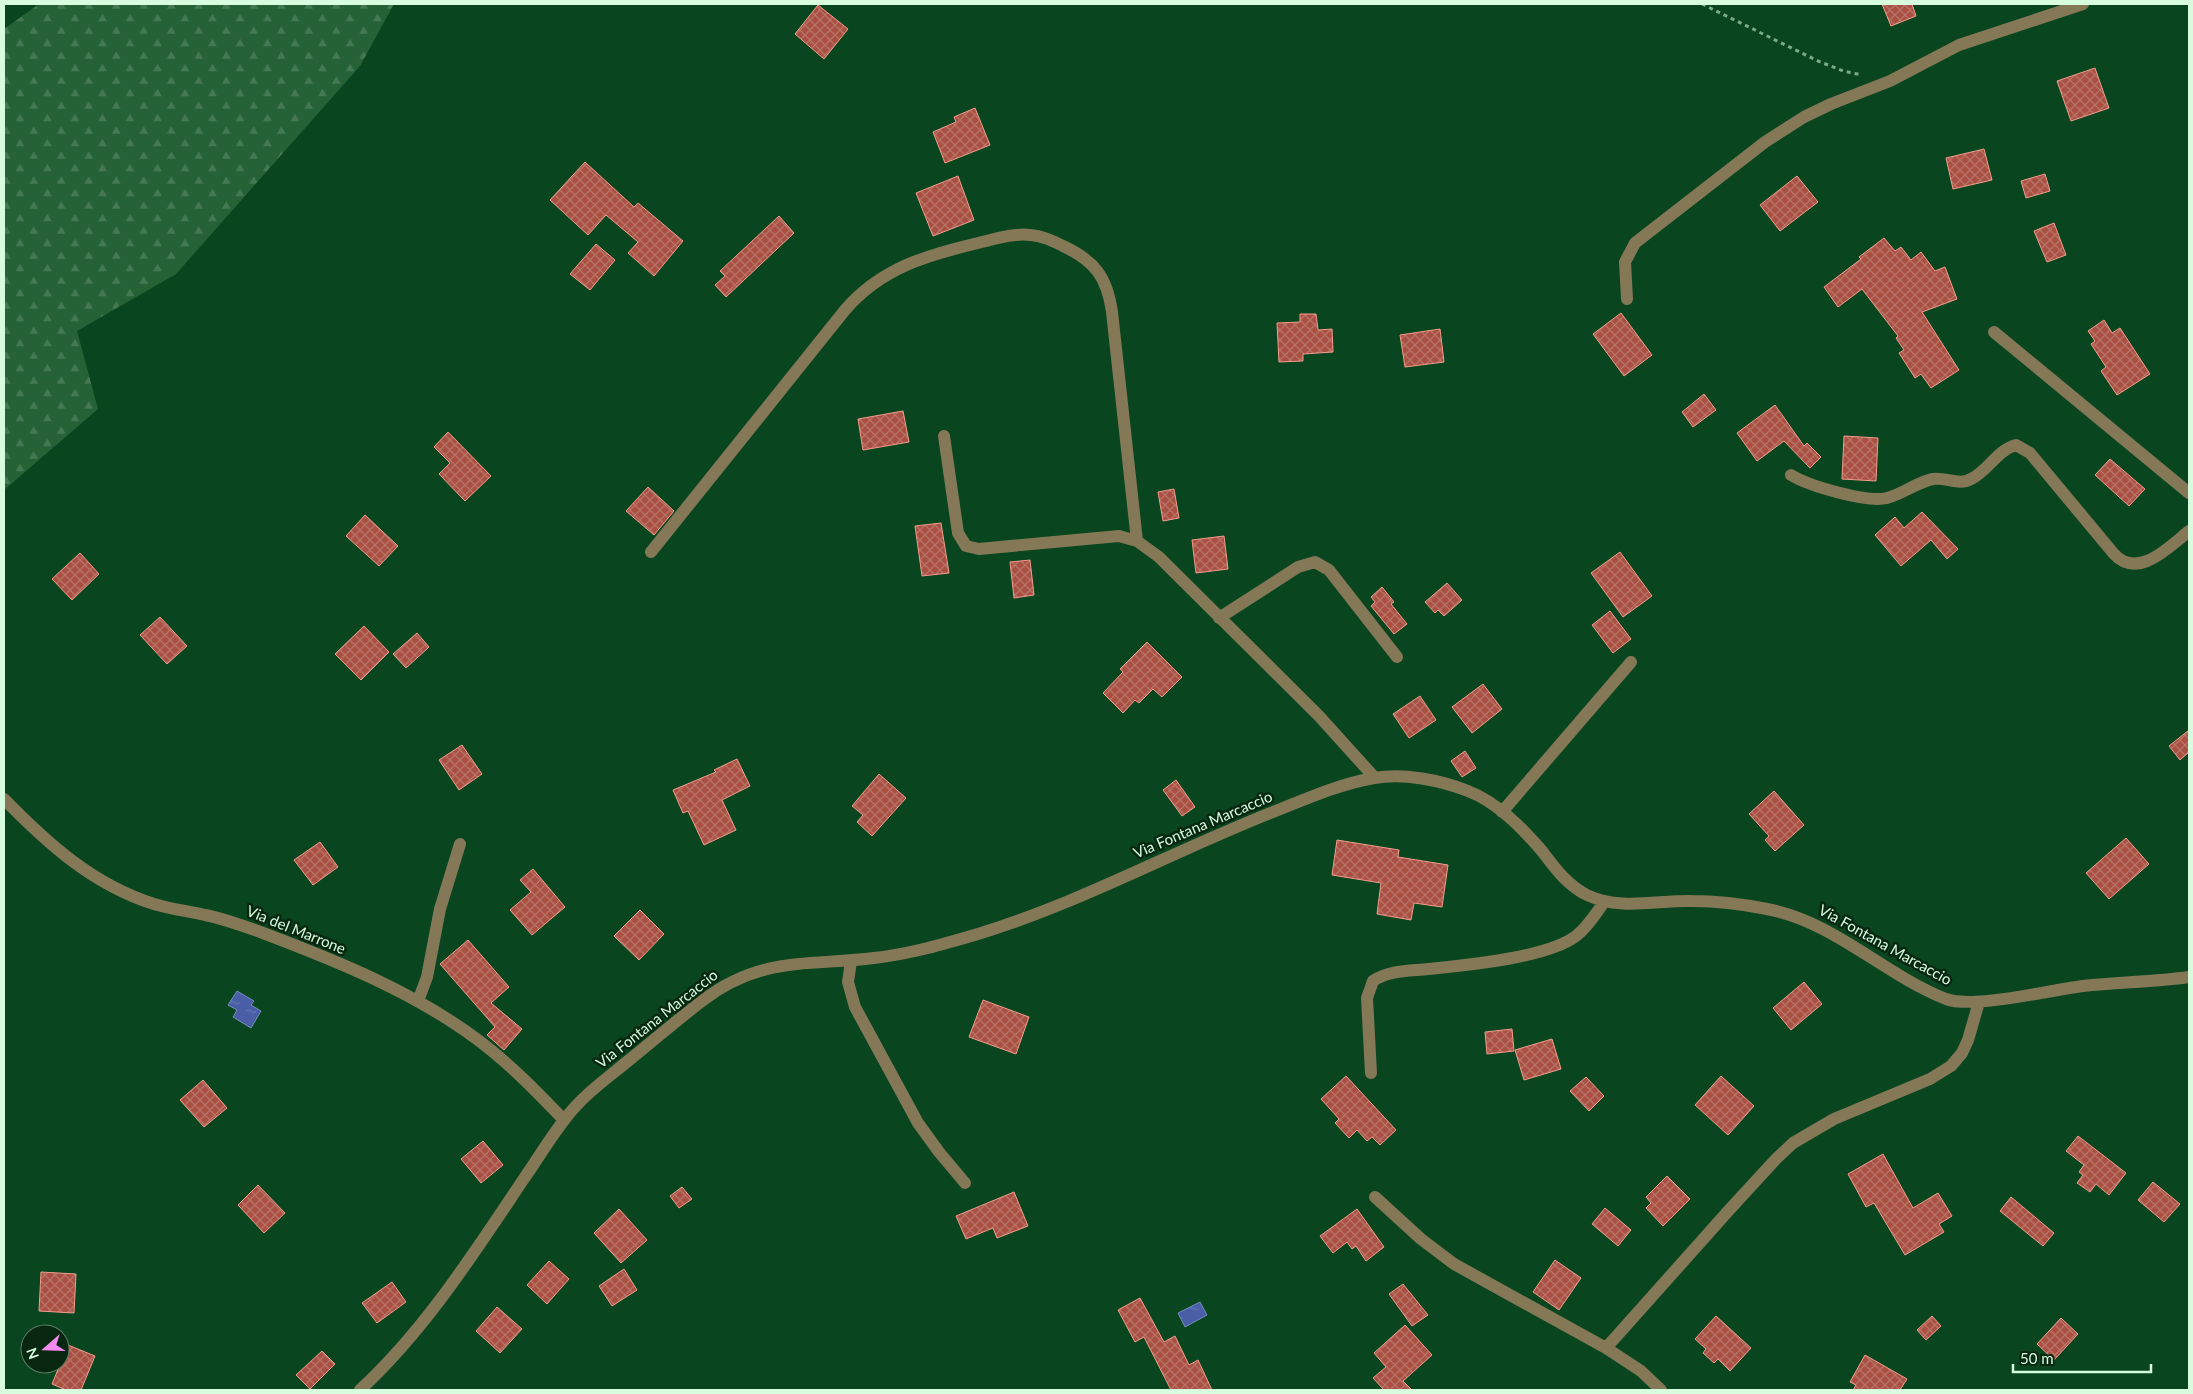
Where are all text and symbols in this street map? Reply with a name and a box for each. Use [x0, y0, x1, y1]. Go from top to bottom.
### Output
street label: Via Fontana Marcaccio [1130, 787, 1275, 862]
street label: Via Fontana Marcaccio [1816, 900, 1955, 988]
street label: Via del Marrone [244, 901, 349, 957]
street label: Via Fontana Marcaccio [592, 965, 721, 1071]
north arrow [20, 1324, 70, 1374]
scale bar [2013, 1342, 2150, 1374]
text: N [22, 1346, 42, 1362]
text: 50 m [2020, 1349, 2054, 1367]

